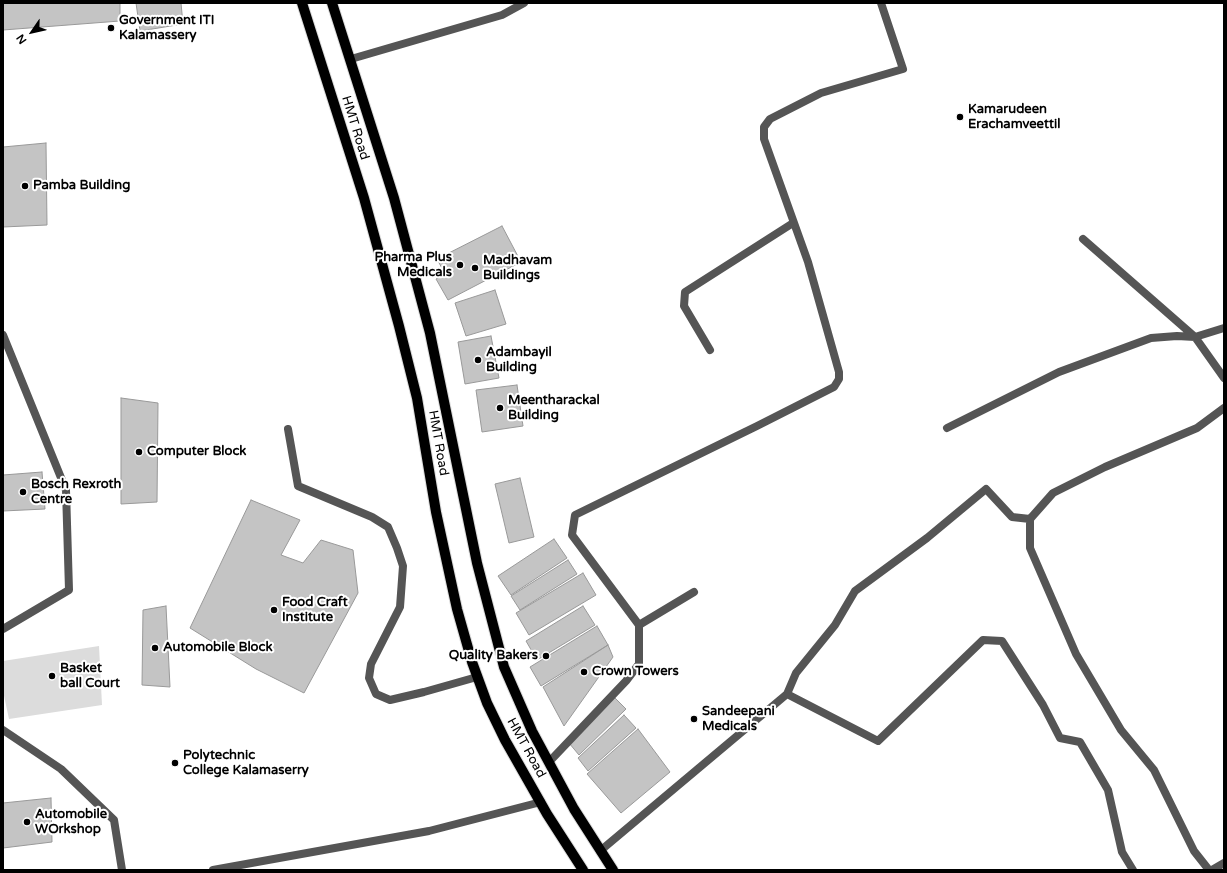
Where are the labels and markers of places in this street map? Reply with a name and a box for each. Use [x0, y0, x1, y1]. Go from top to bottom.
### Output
place label: Government ITI Kalamassery [119, 13, 214, 44]
marker: Government ITI Kalamassery [106, 23, 116, 33]
place label: Kamarudeen Erachamveettil [968, 102, 1060, 133]
marker: Kamarudeen Erachamveettil [955, 112, 965, 122]
place label: Pamba Building [33, 178, 130, 194]
marker: Pamba Building [20, 181, 30, 191]
place label: Pharma Plus Medicals [374, 250, 452, 281]
place label: Madhavam Buildings [483, 253, 552, 284]
marker: Pharma Plus Medicals [455, 260, 465, 270]
marker: Madhavam Buildings [470, 263, 480, 273]
place label: Adambayil Building [486, 345, 552, 376]
marker: Adambayil Building [473, 355, 483, 365]
place label: Meentharackal Building [508, 393, 600, 424]
marker: Meentharackal Building [495, 403, 505, 413]
place label: Computer Block [147, 444, 246, 460]
marker: Computer Block [134, 447, 144, 457]
place label: Bosch Rexroth Centre [31, 477, 121, 508]
marker: Bosch Rexroth Centre [18, 487, 28, 497]
place label: Food Craft Institute [282, 595, 348, 626]
marker: Food Craft Institute [269, 605, 279, 615]
place label: Automobile Block [163, 640, 273, 656]
marker: Automobile Block [150, 643, 160, 653]
place label: Quality Bakers [449, 648, 538, 664]
marker: Quality Bakers [541, 651, 551, 661]
place label: Basket ball Court [60, 661, 120, 692]
place label: Crown Towers [592, 664, 679, 680]
marker: Crown Towers [579, 667, 589, 677]
marker: Basket ball Court [47, 671, 57, 681]
place label: Sandeepani Medicals [702, 704, 775, 735]
marker: Sandeepani Medicals [689, 714, 699, 724]
place label: Polytechnic College Kalamaserry [183, 748, 309, 779]
marker: Polytechnic College Kalamaserry [170, 758, 180, 768]
place label: Automobile WOrkshop [35, 807, 107, 838]
marker: Automobile WOrkshop [22, 817, 32, 827]

